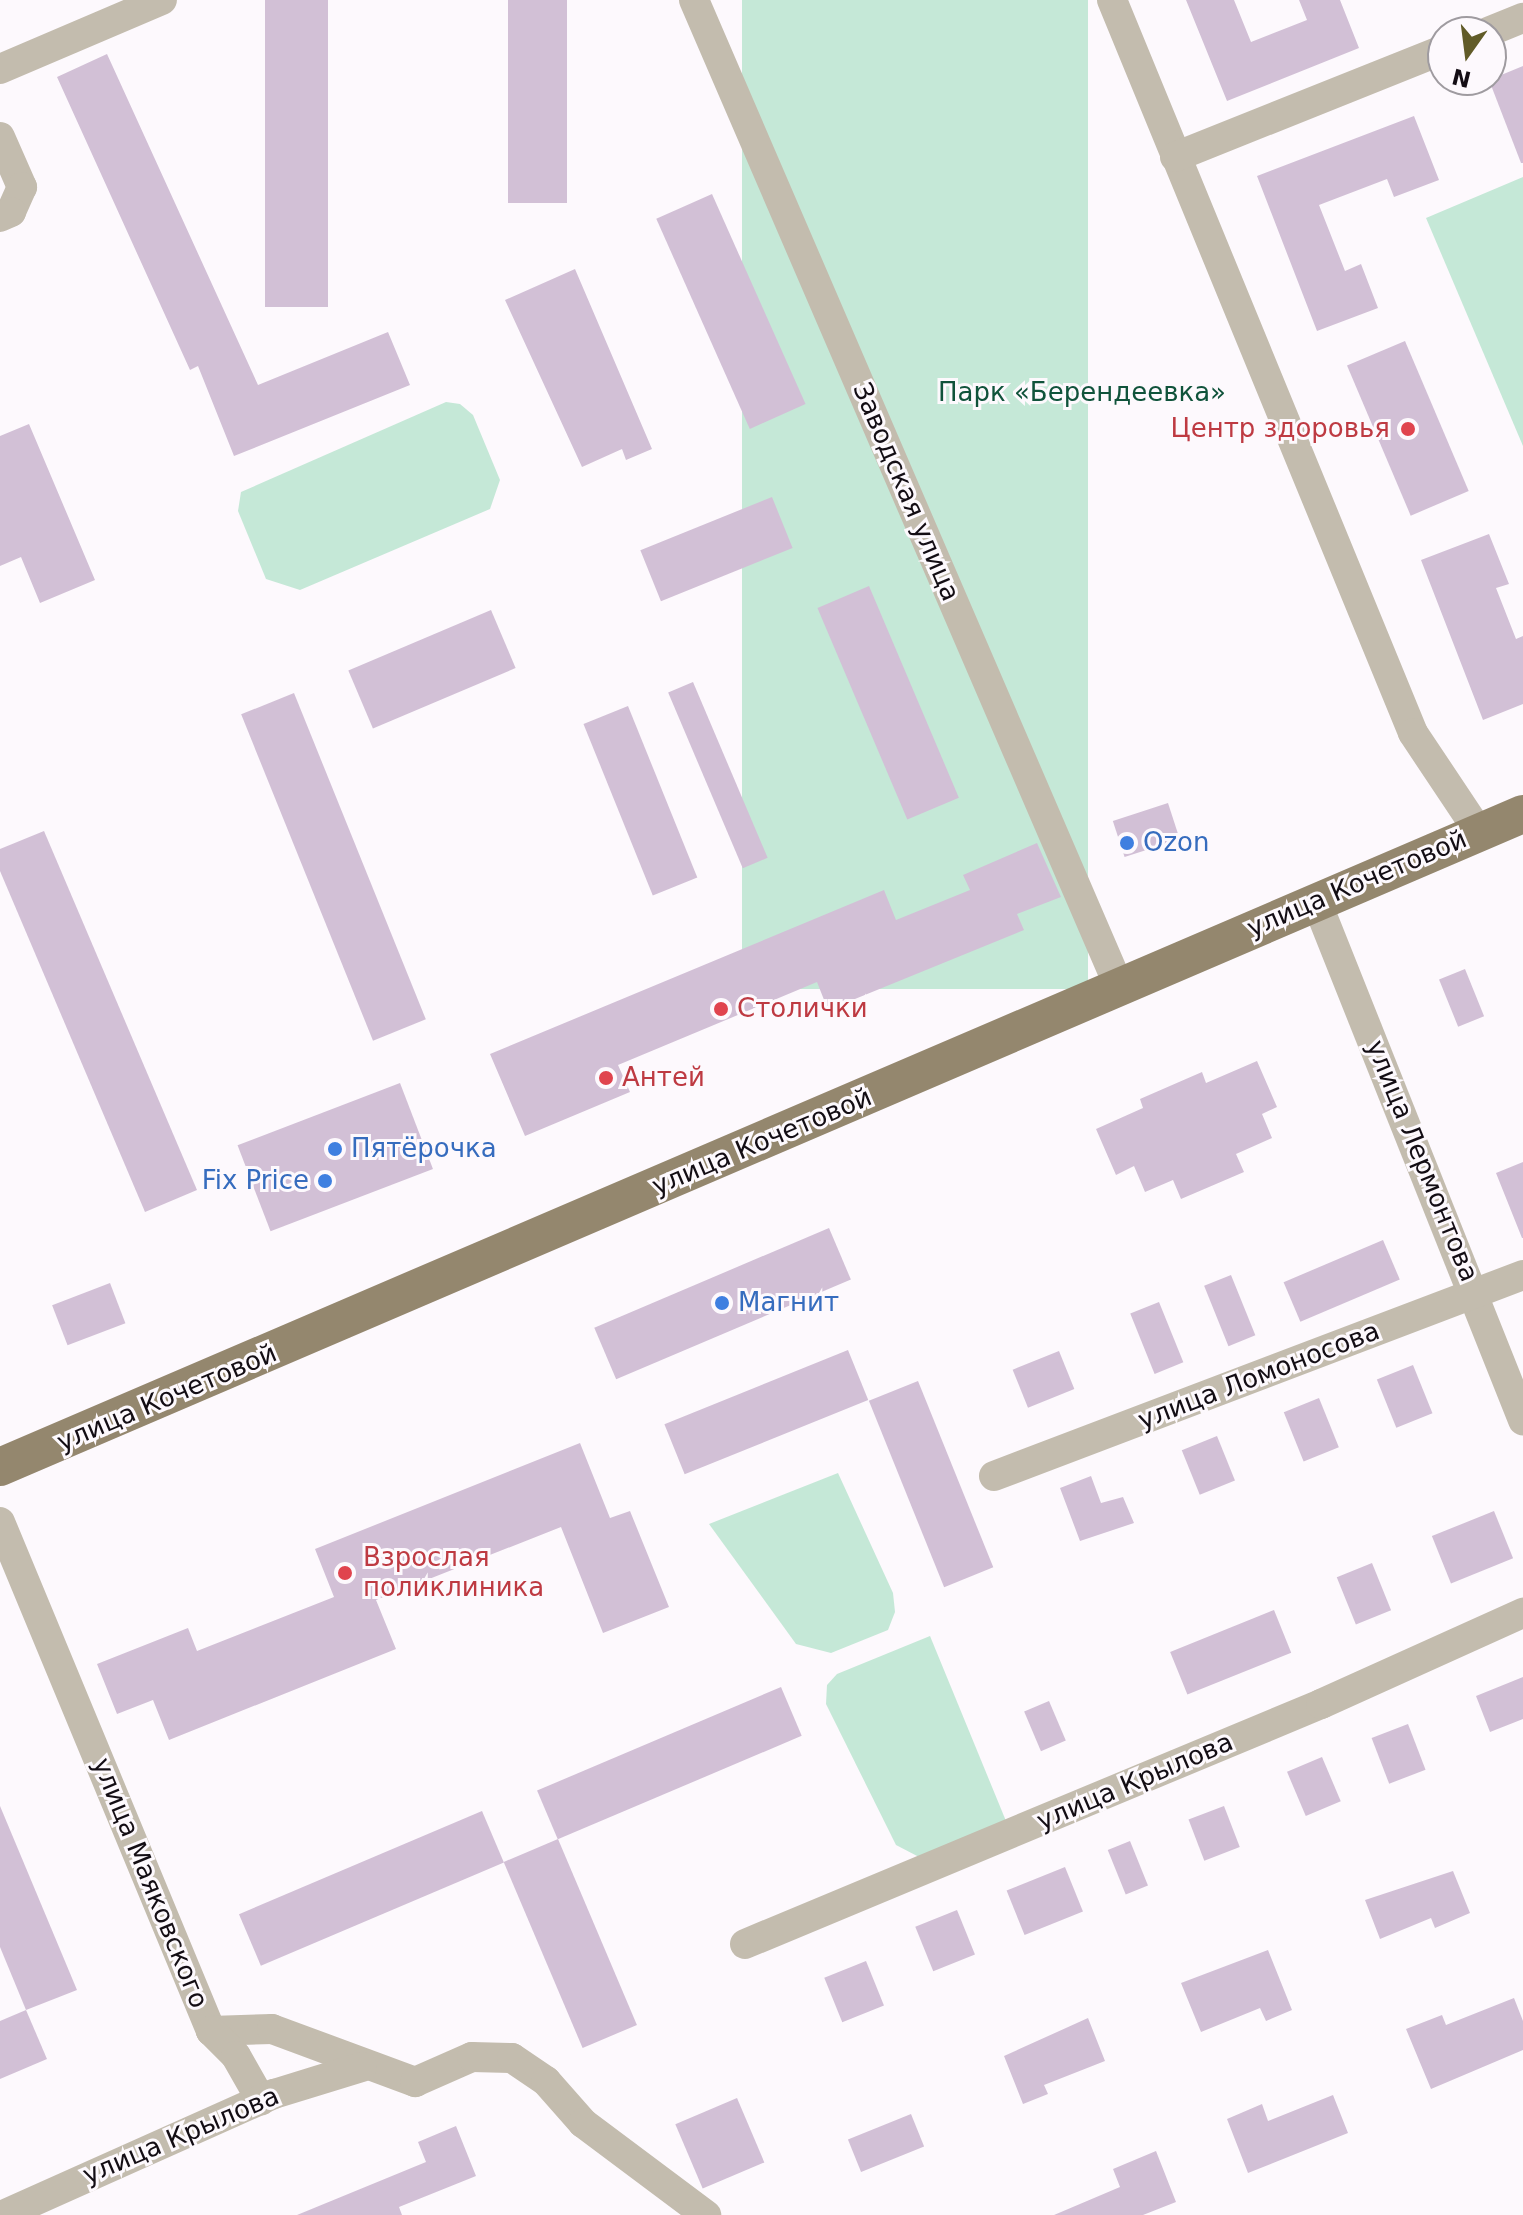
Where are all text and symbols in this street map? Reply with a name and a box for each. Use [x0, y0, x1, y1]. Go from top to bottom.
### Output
north arrow [1427, 16, 1507, 96]
text: N [1450, 63, 1474, 92]
park label: Парк «Берендеевка» [938, 377, 1226, 409]
street label: Заводская улица [846, 378, 966, 606]
place label: Центр здоровья [1170, 413, 1390, 445]
marker: Центр здоровья [1397, 418, 1419, 440]
street label: улица Кочетовой [1242, 824, 1472, 944]
place label: Ozon [1143, 827, 1209, 859]
marker: Ozon [1118, 834, 1136, 852]
place label: Столички [737, 993, 868, 1025]
marker: Столички [712, 1000, 730, 1018]
street label: улица Лермонтова [1359, 1036, 1485, 1286]
place label: Антей [622, 1062, 705, 1094]
marker: Антей [597, 1069, 615, 1087]
street label: улица Кочетовой [647, 1082, 877, 1202]
place label: Пятёрочка [351, 1133, 497, 1165]
marker: Пятёрочка [326, 1140, 344, 1158]
place label: Fix Price [202, 1165, 309, 1197]
marker: Fix Price [316, 1172, 334, 1190]
place label: Магнит [738, 1287, 839, 1319]
marker: Магнит [713, 1294, 731, 1312]
street label: улица Ломоносова [1134, 1316, 1384, 1436]
street label: улица Кочетовой [52, 1338, 282, 1458]
place label: Взрослая поликлиника [363, 1542, 544, 1604]
marker: Взрослая поликлиника [334, 1562, 356, 1584]
street label: улица Крылова [1032, 1727, 1238, 1837]
street label: улица Маяковского [85, 1753, 215, 2013]
street label: улица Крылова [78, 2081, 284, 2191]

